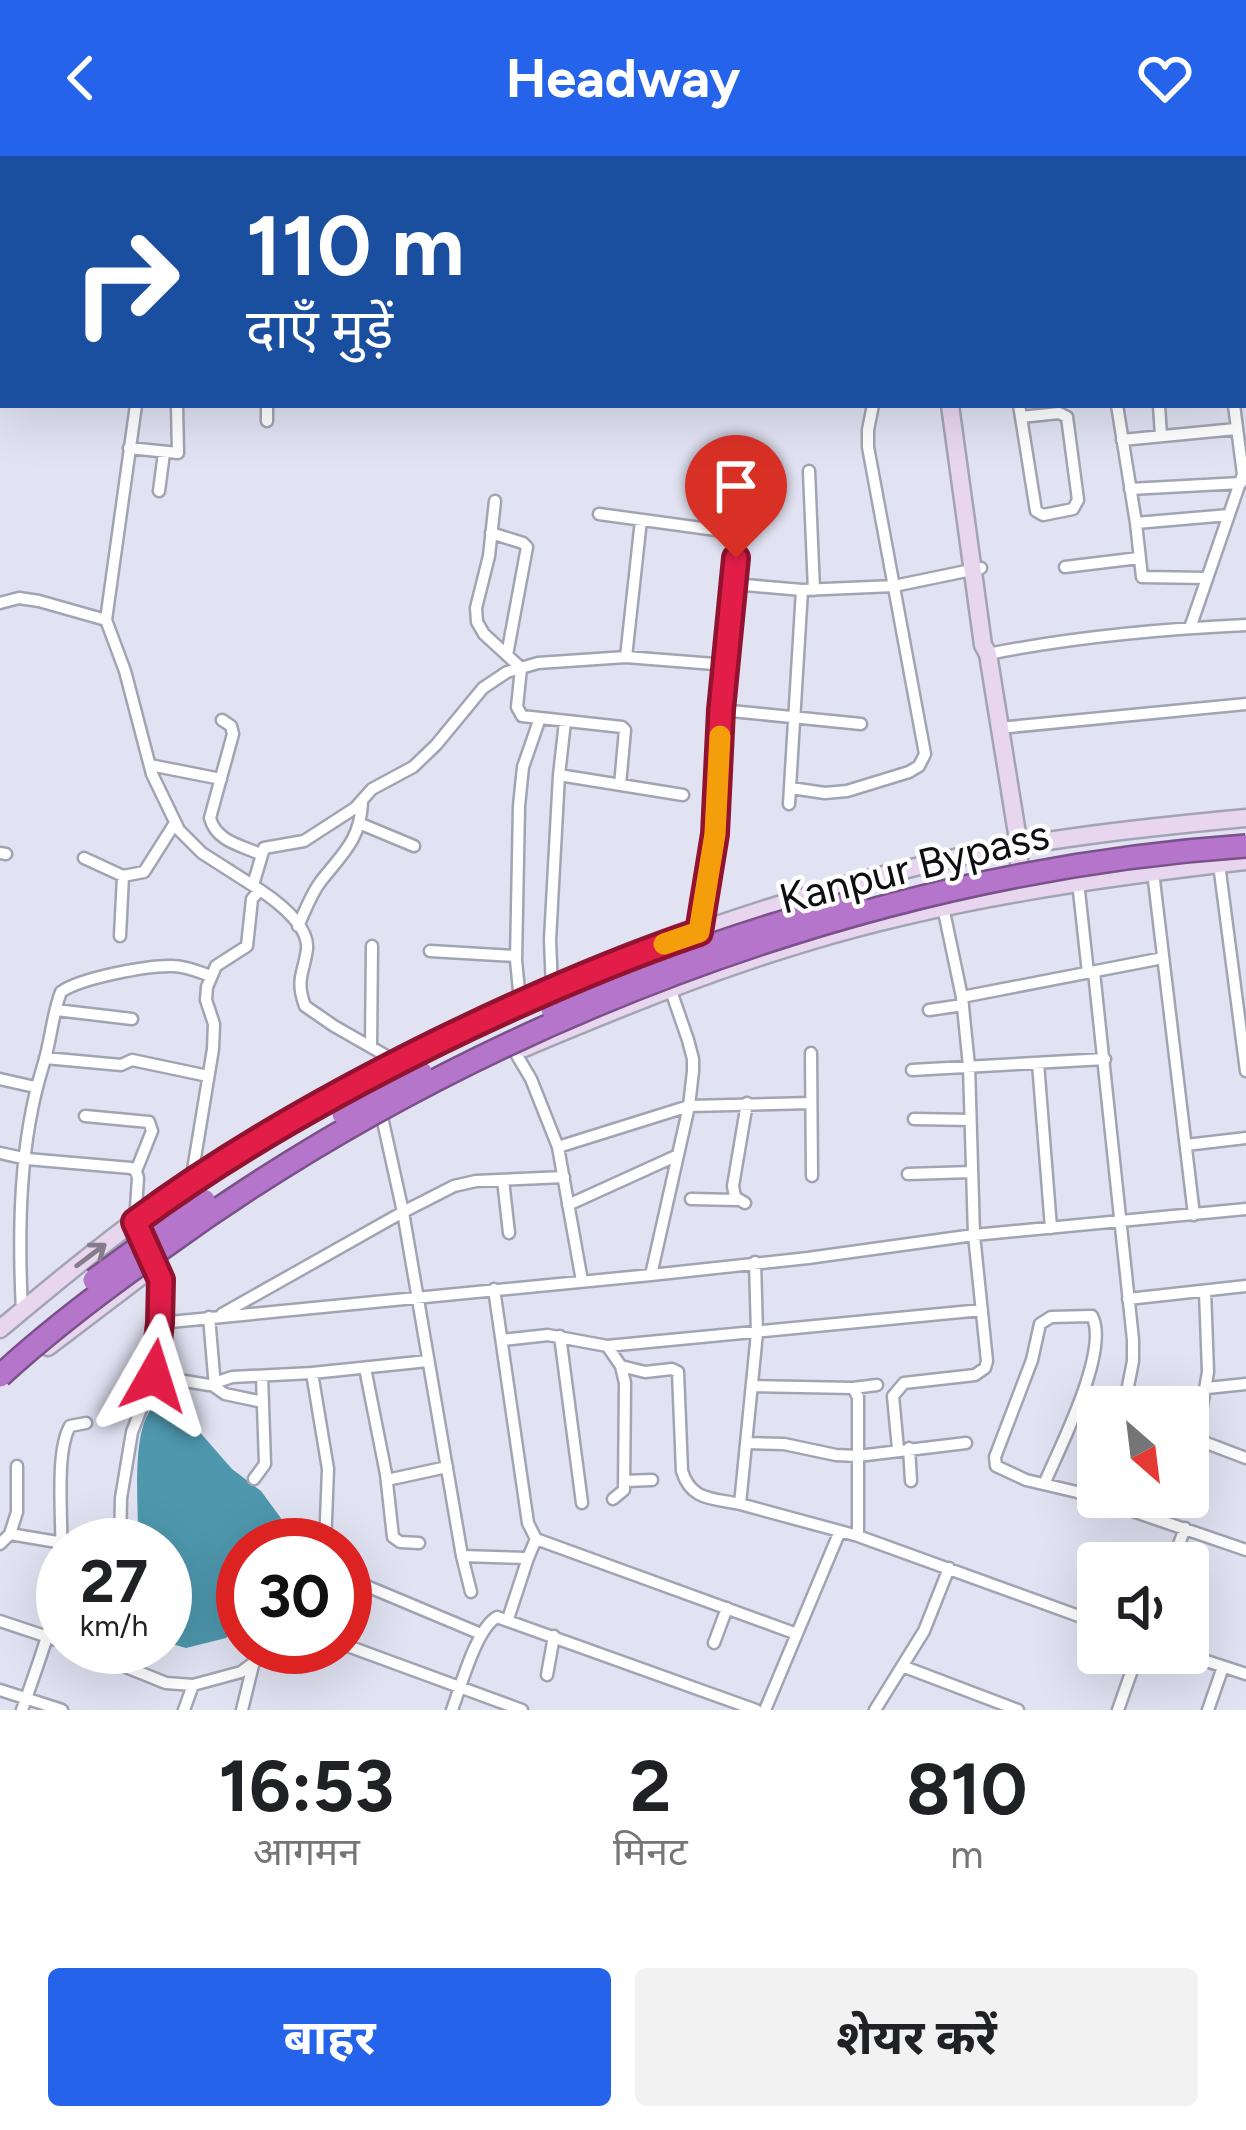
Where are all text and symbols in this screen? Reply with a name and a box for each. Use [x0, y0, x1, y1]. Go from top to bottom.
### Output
icon: back [48, 45, 114, 111]
icon: heart [1132, 45, 1198, 111]
text: Headway [506, 46, 740, 111]
text: 110 m [246, 195, 465, 296]
icon: right [48, 204, 204, 360]
text: दाएँ मुड़ें [246, 297, 393, 362]
pin [685, 435, 787, 558]
icon: arrive [703, 453, 769, 519]
street label: Kanpur Bypass [774, 808, 1054, 925]
one-way arrow [74, 1242, 106, 1269]
position arrow [91, 1313, 217, 1439]
north arrow [1077, 1386, 1209, 1518]
map controls [1077, 1386, 1209, 1674]
speed limit sign: 30 [216, 1518, 372, 1674]
button: sound [1077, 1542, 1209, 1674]
text: 27 [80, 1545, 148, 1617]
text: km/h [80, 1607, 148, 1644]
text: 16:53 [219, 1743, 394, 1829]
text: 2 [629, 1743, 671, 1829]
text: 810 [906, 1746, 1027, 1832]
text: आगमन [253, 1828, 360, 1875]
text: मिनट [613, 1828, 688, 1875]
text: m [950, 1831, 983, 1878]
button: बाहर [48, 1968, 611, 2106]
button: शेयर करें [635, 1968, 1198, 2106]

